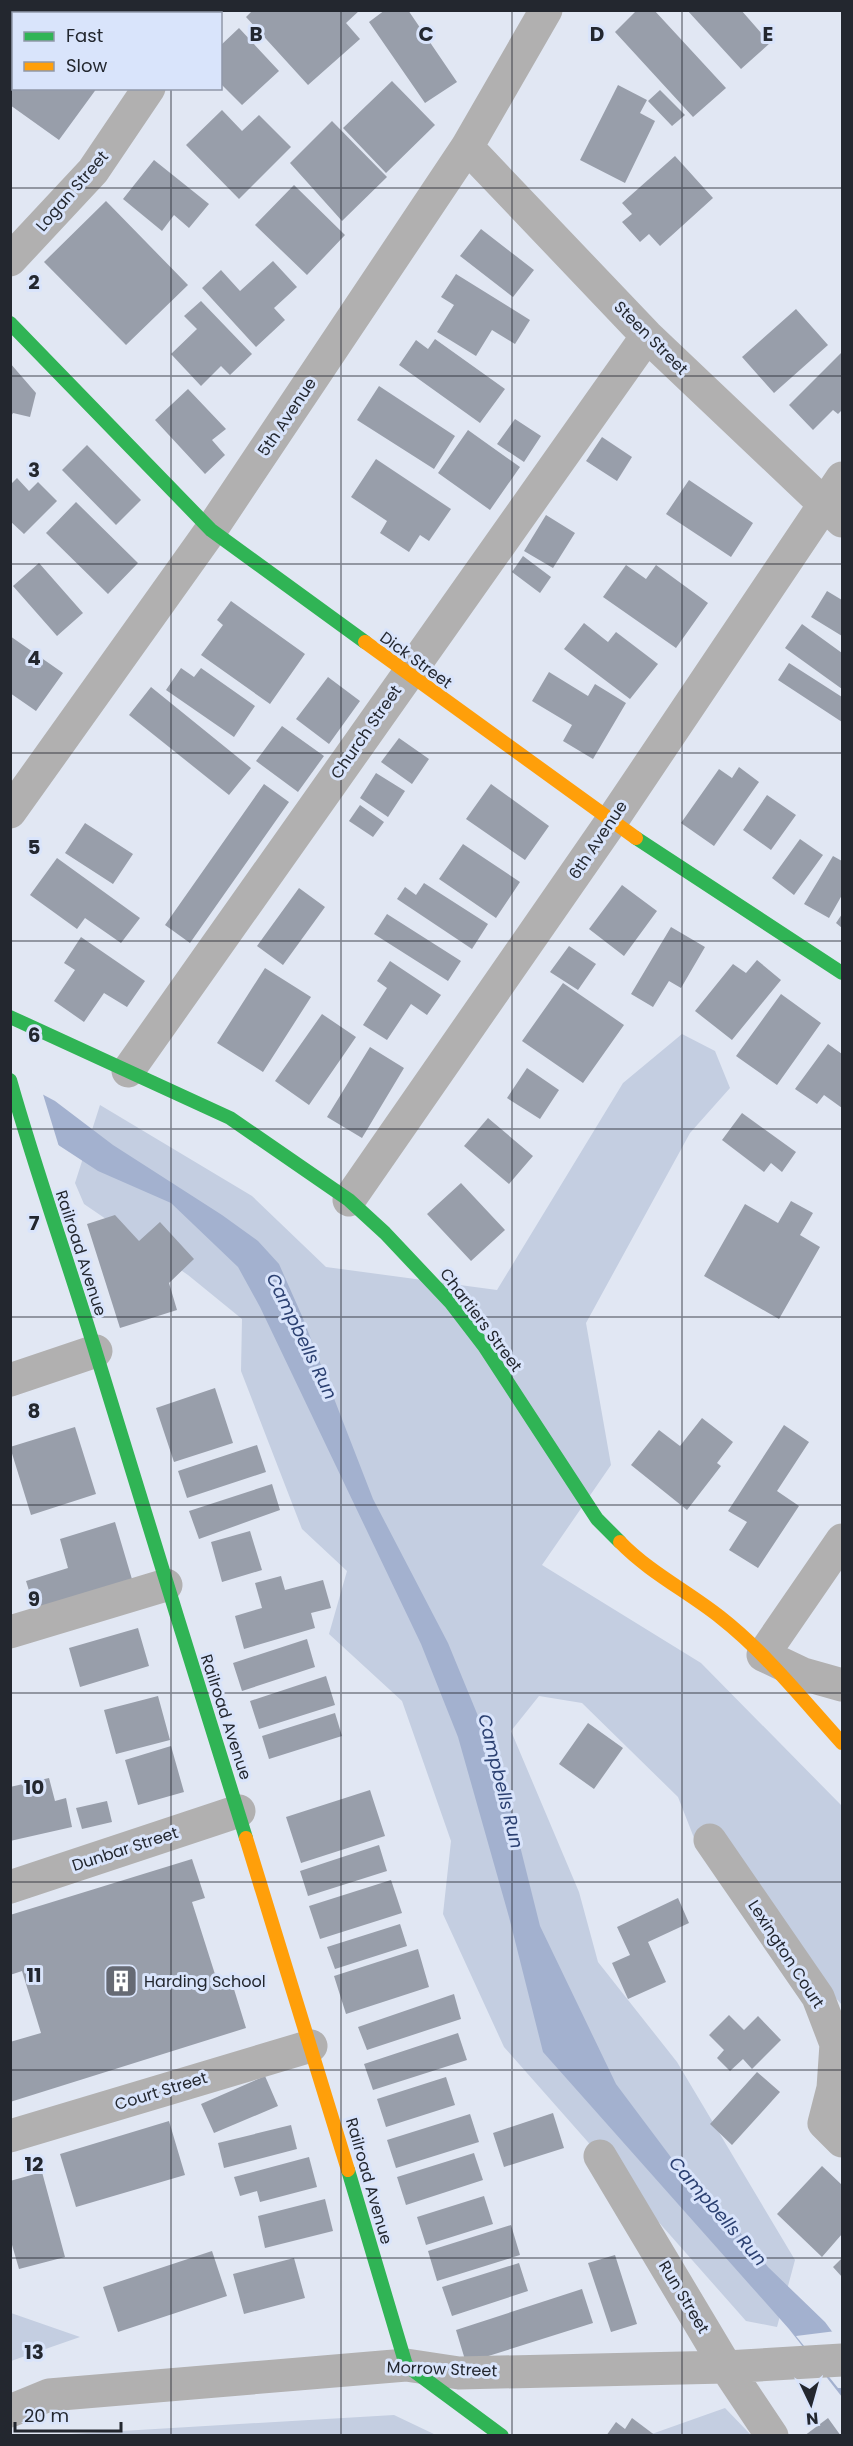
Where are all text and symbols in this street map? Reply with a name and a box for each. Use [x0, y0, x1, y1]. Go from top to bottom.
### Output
legend [12, 12, 222, 90]
text: B [249, 20, 263, 48]
text: C [418, 20, 434, 48]
text: D [590, 20, 604, 48]
text: E [763, 20, 773, 48]
text: Fast [66, 23, 103, 48]
text: Slow [66, 53, 108, 78]
street label: Logan Street [30, 146, 114, 236]
text: 2 [28, 268, 40, 296]
street label: Steen Street [609, 296, 693, 380]
street label: 5th Avenue [252, 373, 322, 461]
text: 3 [28, 456, 40, 484]
street label: Dick Street [375, 626, 457, 694]
text: 4 [27, 644, 41, 672]
street label: Church Street [325, 680, 407, 784]
street label: 6th Avenue [563, 796, 633, 884]
text: 5 [28, 833, 41, 861]
text: 6 [28, 1021, 40, 1049]
street label: Railroad Avenue [50, 1187, 112, 1319]
text: 7 [29, 1209, 40, 1237]
street label: Chartiers Street [434, 1263, 528, 1377]
water label: Campbells Run [261, 1269, 343, 1403]
text: 8 [28, 1397, 40, 1425]
text: 9 [28, 1585, 40, 1613]
street label: Railroad Avenue [195, 1651, 257, 1783]
water label: Campbells Run [472, 1711, 530, 1851]
text: 10 [24, 1773, 44, 1801]
street label: Dunbar Street [69, 1821, 181, 1877]
street label: Lexington Court [742, 1895, 830, 2013]
text: 11 [26, 1961, 42, 1989]
building icon: Harding School [103, 1963, 139, 1999]
place label: Harding School [144, 1970, 266, 1993]
street label: Court Street [112, 2066, 210, 2116]
street label: Railroad Avenue [340, 2115, 398, 2247]
text: 12 [25, 2150, 43, 2178]
water label: Campbells Run [663, 2151, 773, 2271]
street label: Run Street [653, 2256, 715, 2338]
text: 13 [24, 2338, 44, 2366]
street label: Morrow Street [386, 2356, 498, 2382]
north arrow [781, 2374, 841, 2434]
scale bar [15, 2395, 122, 2433]
text: 20 m [24, 2403, 69, 2428]
text: N [805, 2406, 819, 2430]

